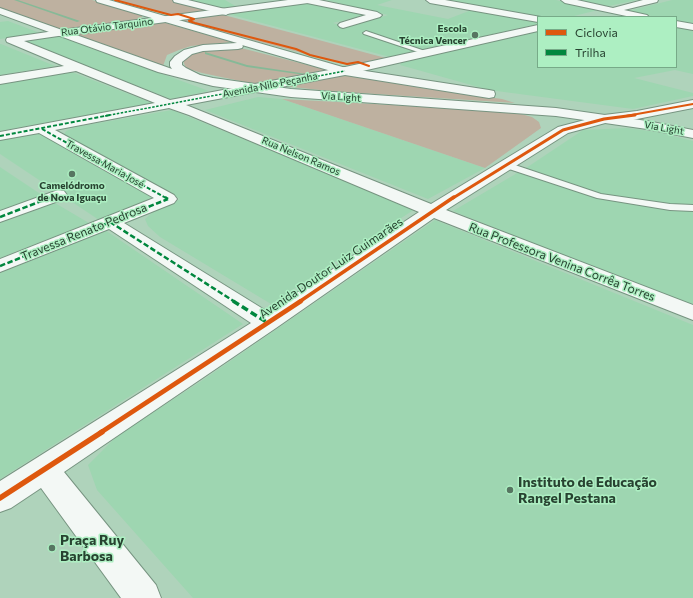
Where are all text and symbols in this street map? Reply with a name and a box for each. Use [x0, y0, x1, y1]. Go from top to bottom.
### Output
street label: Rua Otávio Tarquino [60, 15, 154, 39]
legend [537, 16, 677, 68]
place label: Escola Técnica Vencer [399, 23, 467, 46]
text: Ciclovia [575, 25, 618, 39]
marker: Escola Técnica Vencer [470, 30, 480, 40]
text: Trilha [575, 45, 606, 59]
street label: Avenida Nilo Peçanha [221, 70, 319, 100]
street label: Via Light [321, 90, 361, 104]
street label: Via Light [643, 119, 685, 137]
street label: Rua Nelson Ramos [260, 134, 342, 178]
street label: Travessa Maria José [64, 137, 146, 191]
marker: Camelódromo de Nova Iguaçu [67, 169, 77, 179]
place label: Camelódromo de Nova Iguaçu [38, 180, 106, 204]
street label: Travessa Renato Pedrosa [19, 200, 149, 264]
street label: Avenida Doutor Luiz Guimarães [256, 214, 406, 322]
street label: Rua Professora Venina Corrêa Torres [467, 220, 657, 304]
place label: Instituto de Educação Rangel Pestana [518, 474, 657, 506]
marker: Instituto de Educação Rangel Pestana [505, 485, 515, 495]
place label: Praça Ruy Barbosa [60, 532, 124, 564]
marker: Praça Ruy Barbosa [47, 543, 57, 553]

